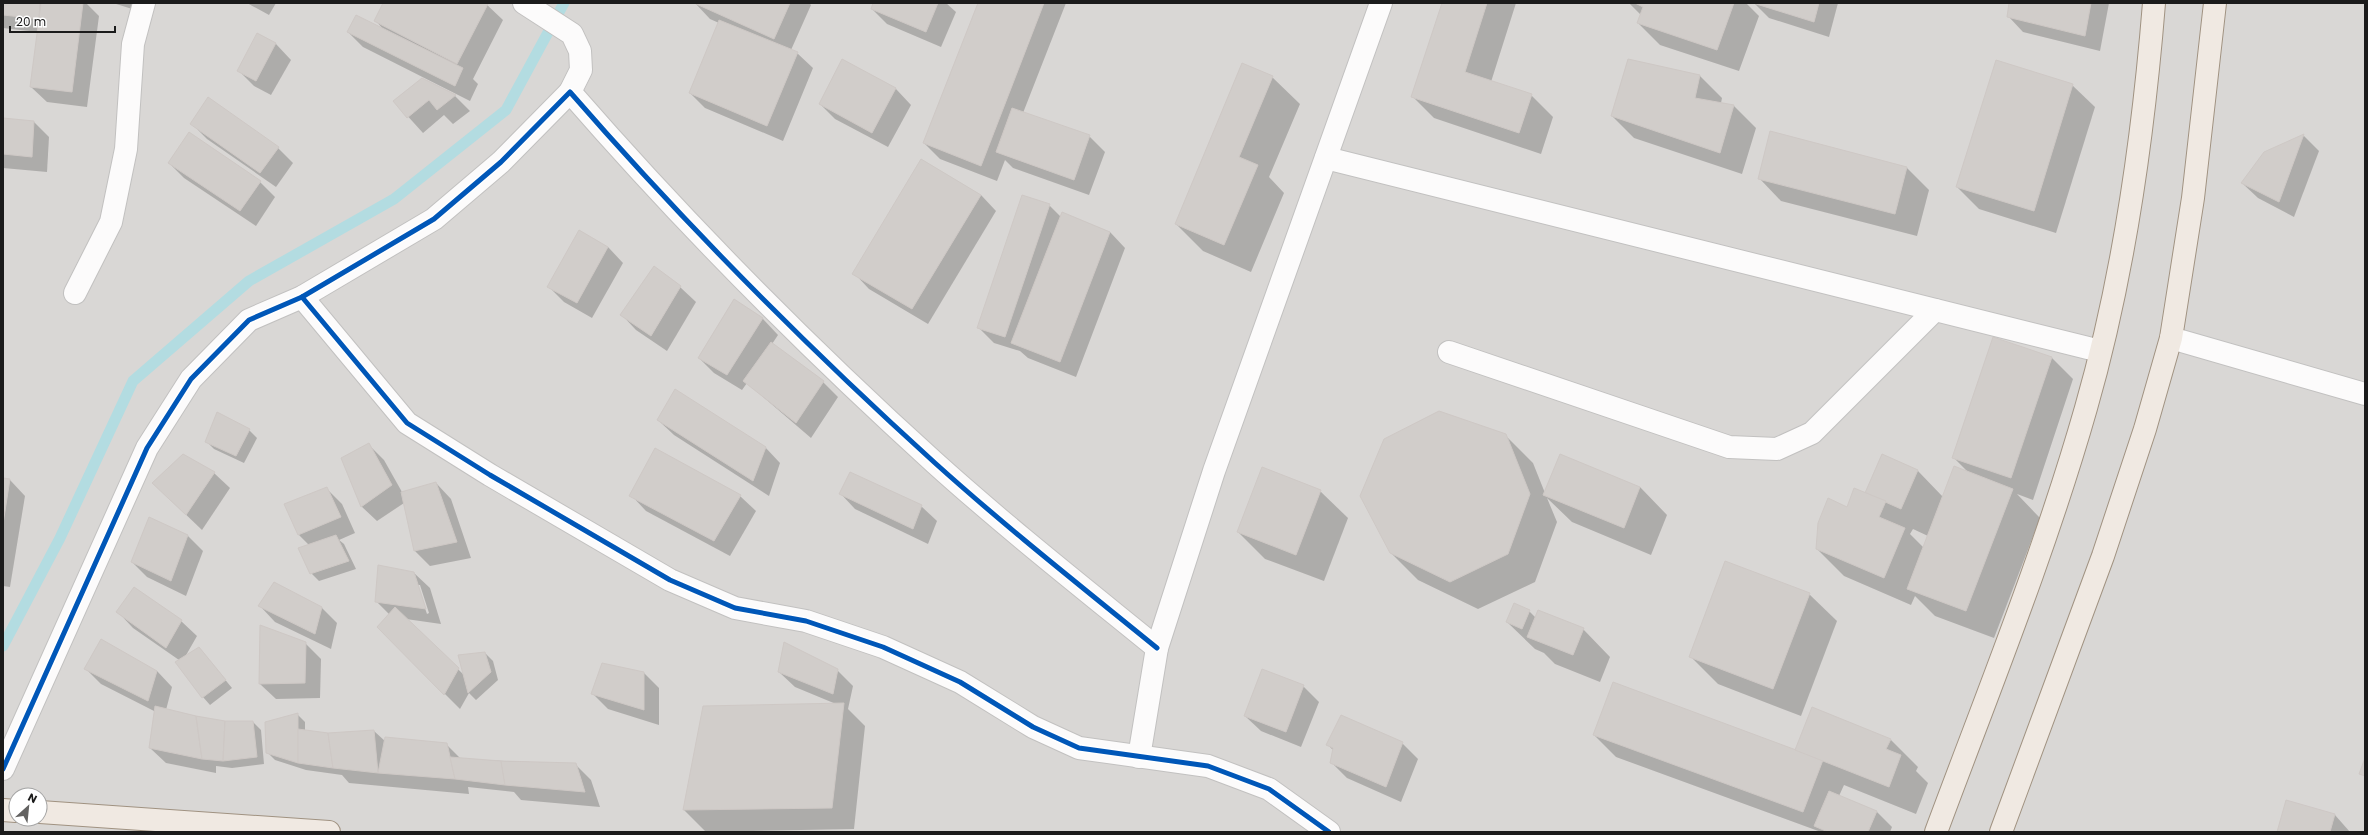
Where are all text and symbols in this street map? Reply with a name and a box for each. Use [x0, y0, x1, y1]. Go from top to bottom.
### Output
scale bar [10, 8, 115, 34]
text: 20 m [16, 13, 46, 30]
north arrow [8, 787, 48, 827]
text: N [25, 789, 40, 807]

